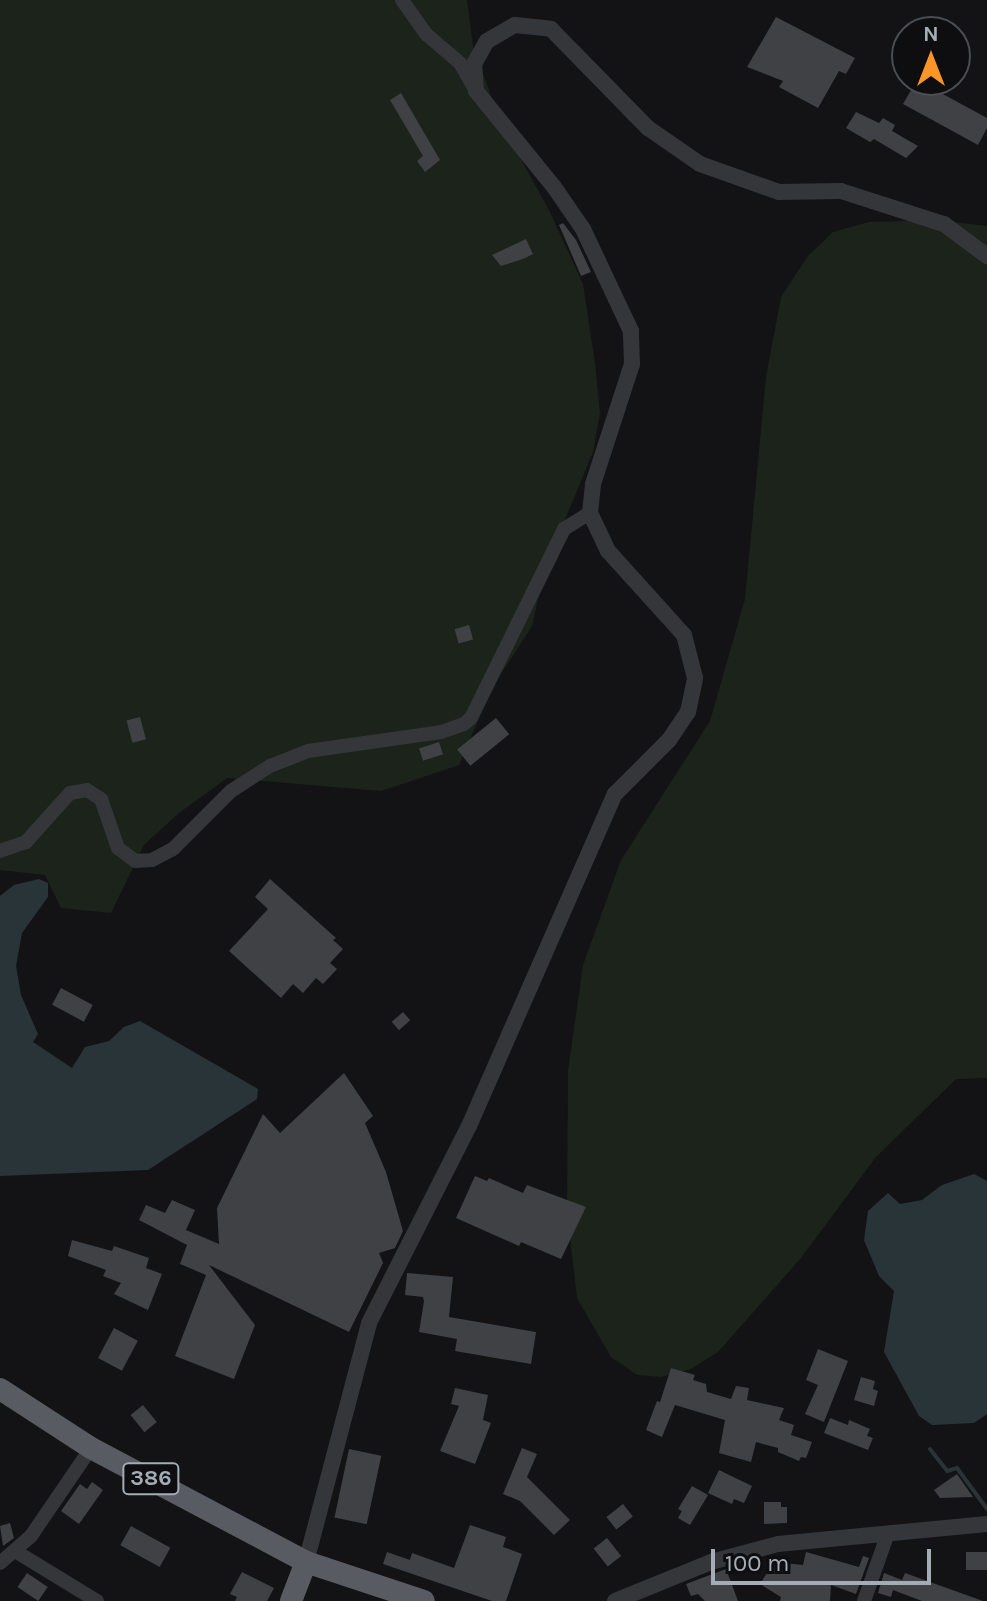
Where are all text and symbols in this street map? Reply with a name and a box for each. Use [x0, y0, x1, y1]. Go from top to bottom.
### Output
north arrow [891, 16, 971, 96]
text: N [923, 21, 939, 47]
road number: 386 [121, 1461, 181, 1497]
scale bar [715, 1533, 935, 1583]
text: 100 m [725, 1549, 790, 1577]

